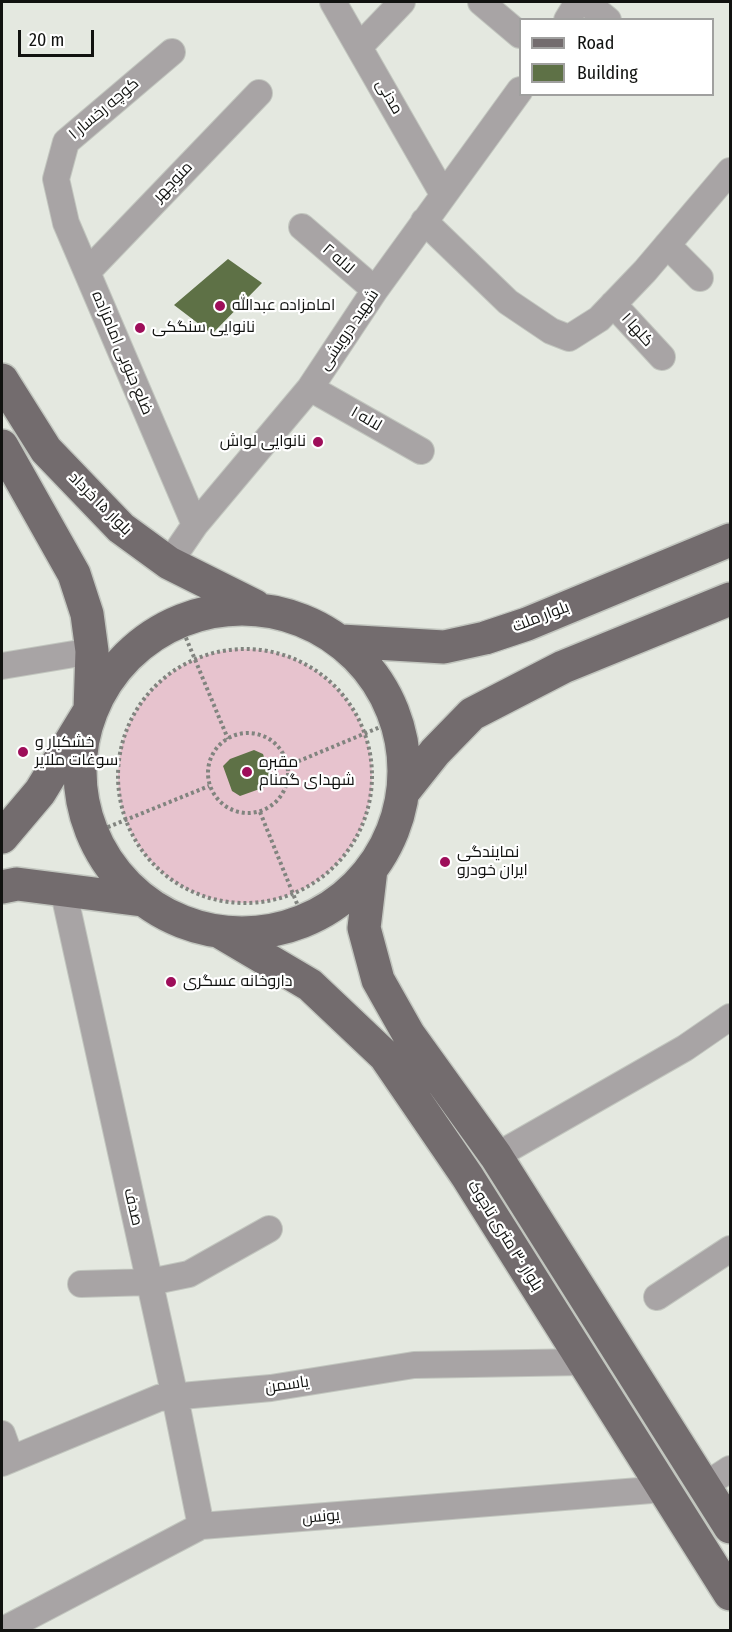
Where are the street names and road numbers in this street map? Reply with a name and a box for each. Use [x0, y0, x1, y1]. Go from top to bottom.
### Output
street label: کوچه رخسار ۱ [65, 74, 143, 144]
street label: مدنی [371, 76, 407, 118]
street label: منوچهر [149, 158, 197, 206]
street label: لاله ۲ [318, 240, 358, 278]
street label: شهید درویشی [315, 286, 383, 374]
street label: ضلع جنوبی امامزاده [87, 288, 157, 418]
street label: کلها ۱ [617, 309, 657, 351]
street label: لاله ۱ [347, 403, 385, 435]
street label: بلوار ۱۵ خرداد [64, 468, 136, 540]
street label: بلوار ملت [510, 597, 572, 637]
street label: بلوار ۳۰ متری تاجوک [463, 1177, 547, 1295]
street label: صدف [119, 1186, 147, 1228]
street label: یاسمن [264, 1372, 310, 1398]
street label: یونس [301, 1506, 341, 1528]

